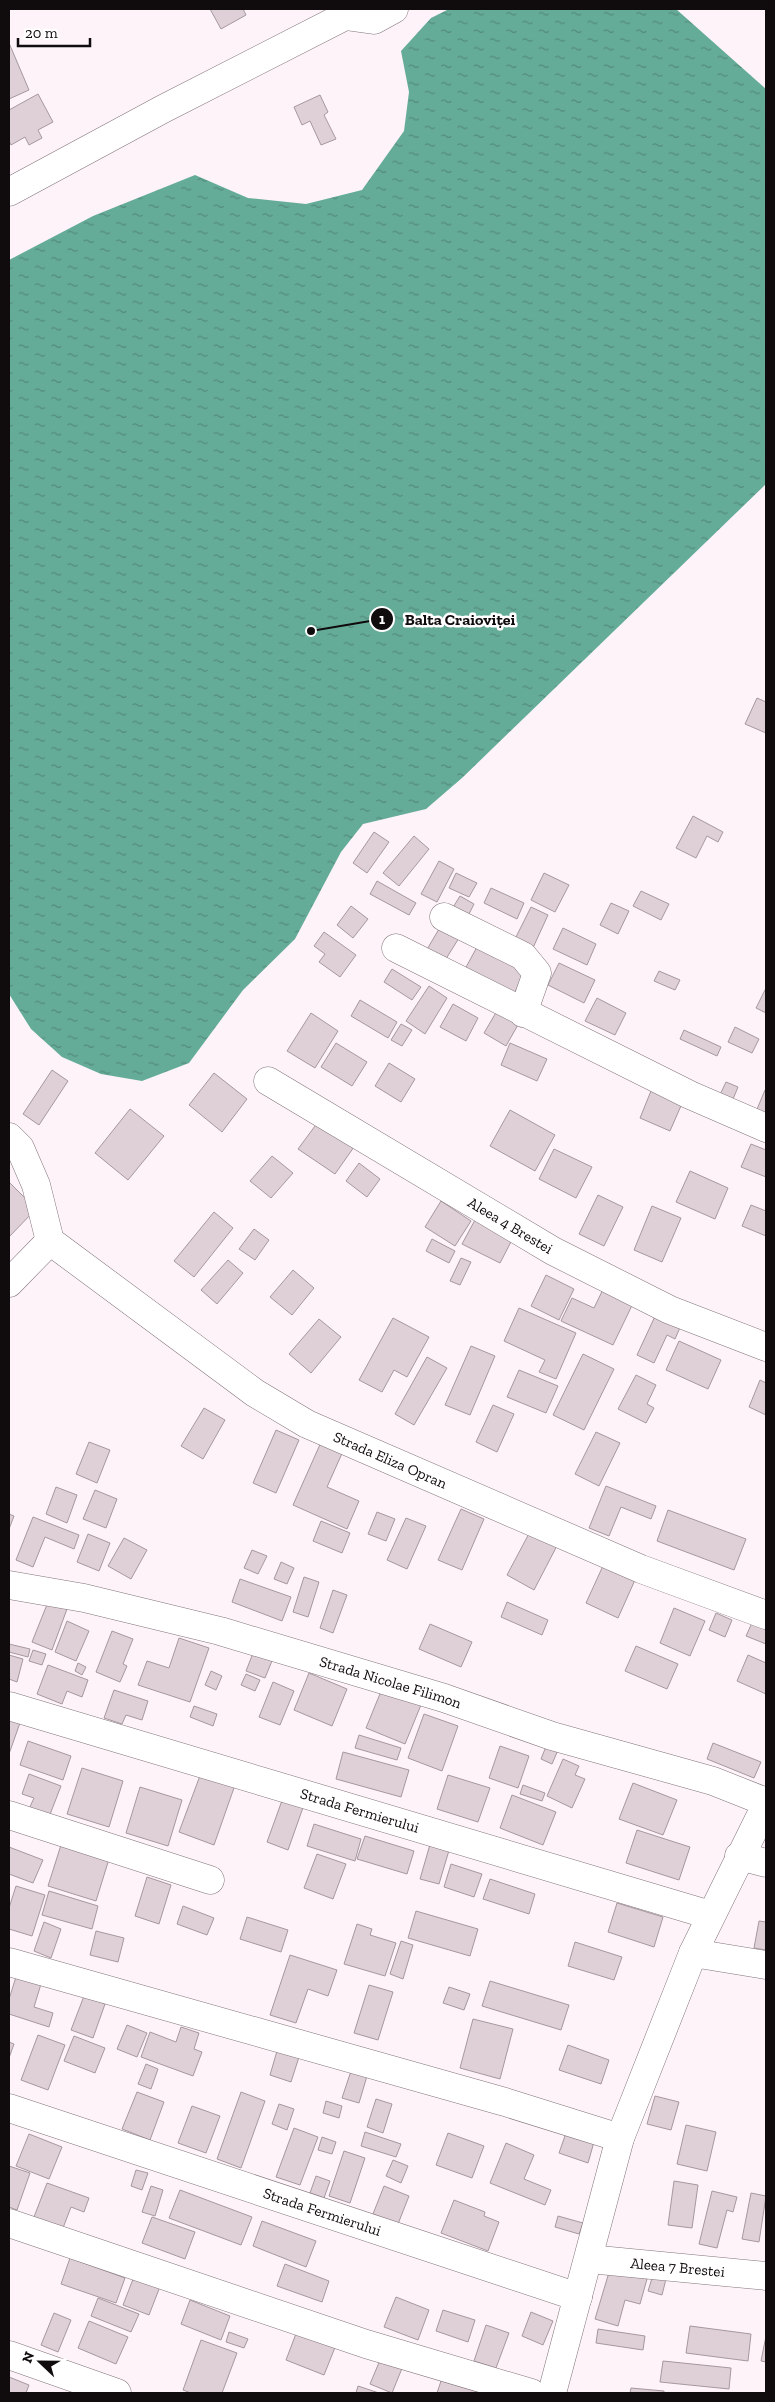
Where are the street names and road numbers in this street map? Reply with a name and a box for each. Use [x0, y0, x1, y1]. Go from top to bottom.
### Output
street label: Aleea 4 Brestei [464, 1193, 556, 1258]
street label: Strada Eliza Opran [331, 1428, 450, 1493]
street label: Strada Nicolae Filimon [317, 1652, 464, 1713]
street label: Strada Fermierului [298, 1784, 421, 1837]
street label: Strada Fermierului [261, 2184, 383, 2240]
street label: Aleea 7 Brestei [630, 2254, 726, 2281]

